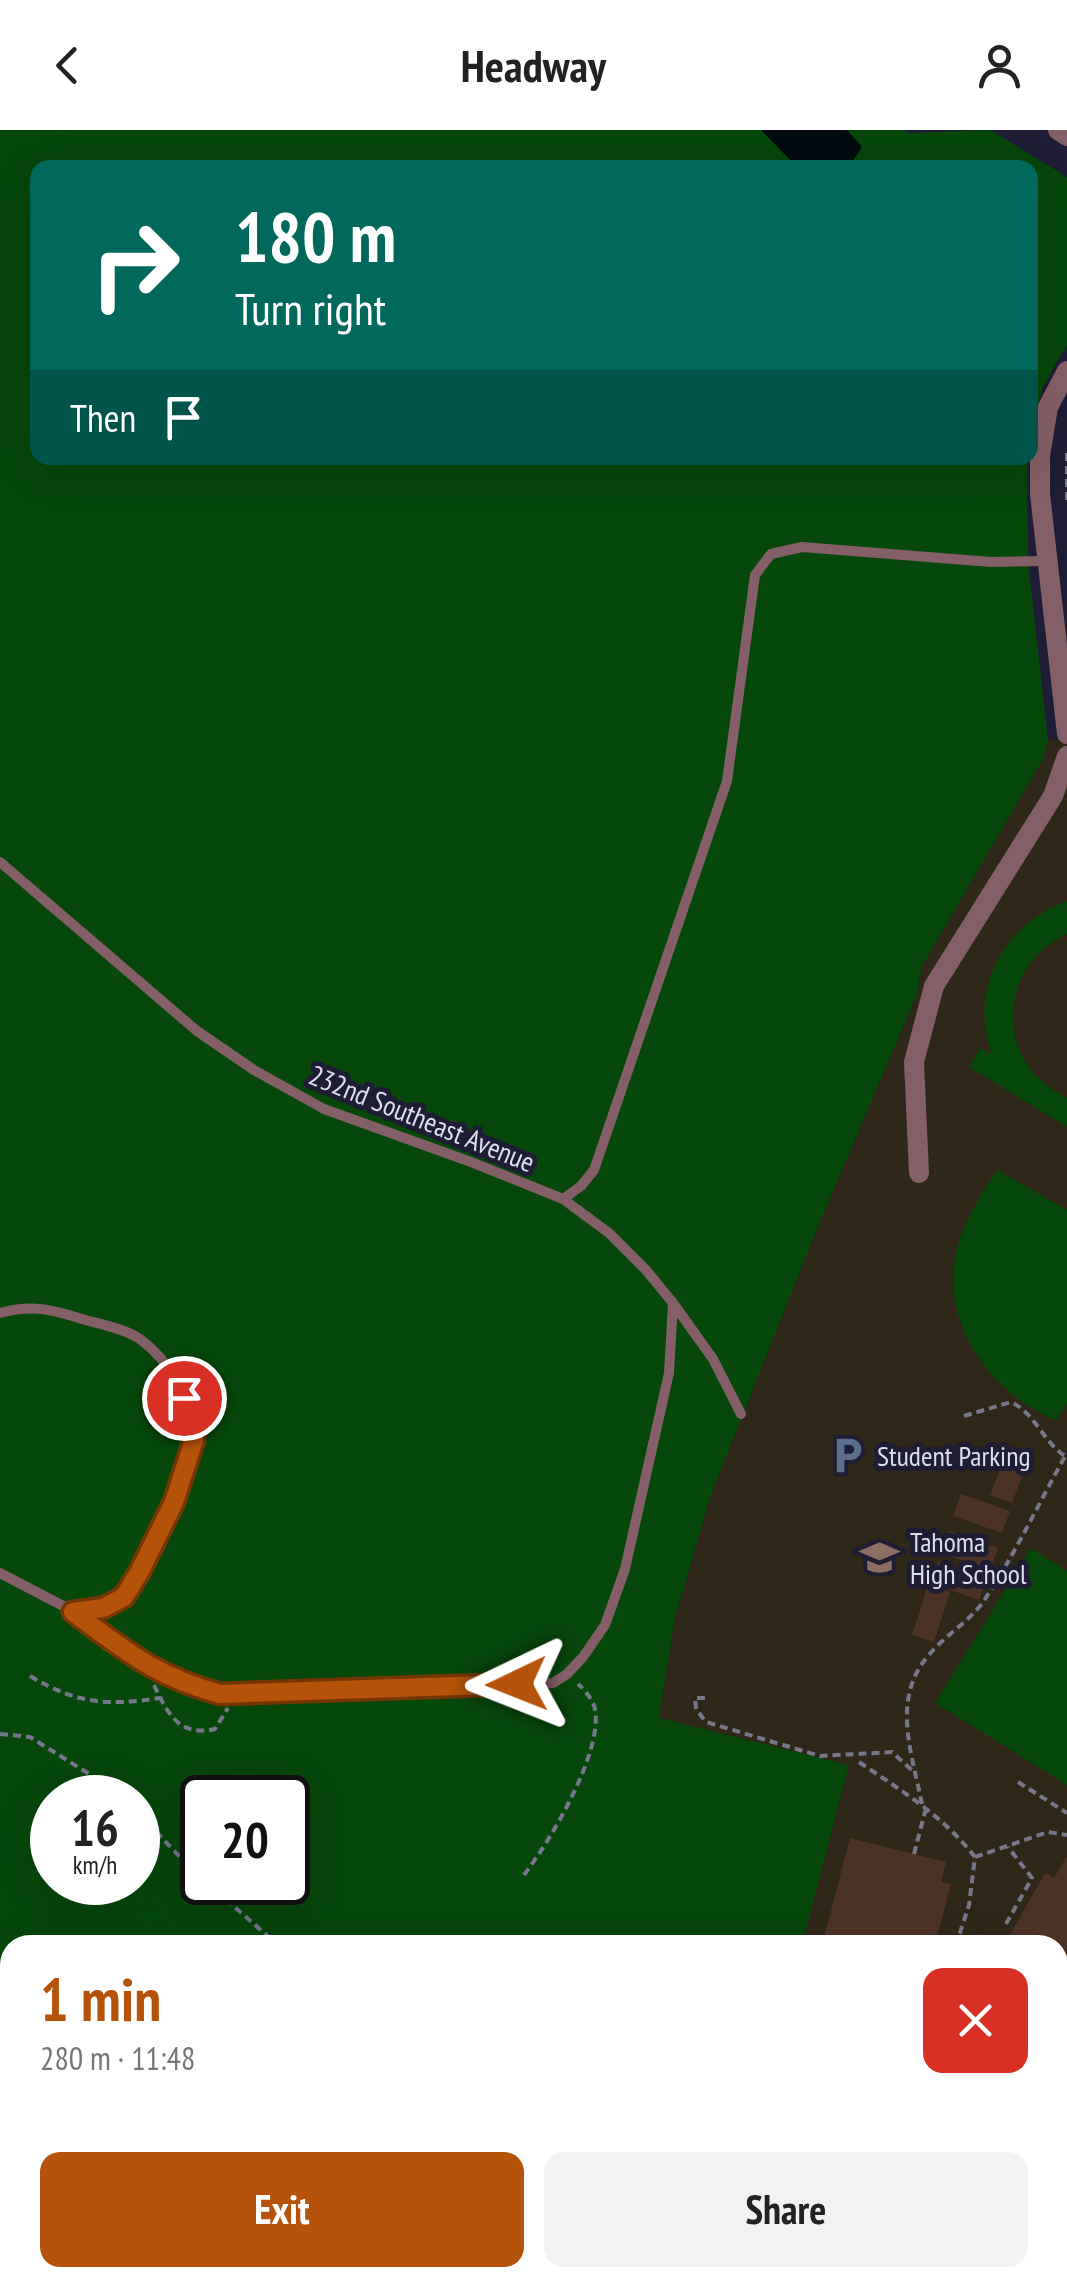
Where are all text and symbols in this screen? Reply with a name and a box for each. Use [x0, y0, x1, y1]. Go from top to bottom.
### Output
text: Headway [461, 36, 606, 94]
icon: back [40, 38, 95, 93]
icon: person [972, 38, 1027, 93]
text: 180 m [235, 191, 396, 281]
icon: right [70, 200, 200, 330]
text: Turn right [235, 279, 386, 337]
icon: arrive [156, 390, 211, 445]
text: Then [70, 393, 136, 442]
street label: 232nd Southeast Avenue [304, 1056, 540, 1180]
pin [142, 1356, 227, 1441]
icon: arrive [157, 1371, 212, 1426]
parking icon: Student Parking [826, 1434, 868, 1476]
place label: Student Parking [877, 1437, 1031, 1474]
place label: Tahoma High School [910, 1523, 1027, 1592]
school or university icon: Tahoma High School [859, 1536, 901, 1578]
position arrow [465, 1632, 569, 1736]
speed limit sign: 20 [180, 1775, 310, 1905]
text: 16 [71, 1795, 119, 1860]
text: km/h [73, 1849, 117, 1881]
text: 1 min [40, 1960, 161, 2038]
button: close [923, 1968, 1028, 2073]
text: 280 m · 11:48 [40, 2037, 195, 2079]
button: Exit [40, 2152, 524, 2267]
button: Share [544, 2152, 1028, 2267]

